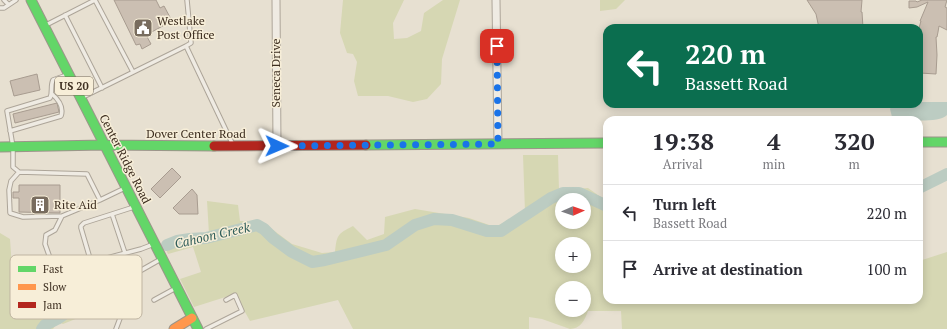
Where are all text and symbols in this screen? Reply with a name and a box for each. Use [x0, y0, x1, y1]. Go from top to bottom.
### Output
place label: Westlake Post Office [157, 13, 215, 42]
public building icon: Westlake Post Office [132, 17, 154, 39]
pin [480, 29, 514, 63]
icon: arrive [486, 35, 508, 57]
text: 220 m [685, 35, 766, 72]
street label: Seneca Drive [268, 39, 283, 107]
icon: left [619, 40, 671, 92]
text: Bassett Road [685, 71, 788, 95]
road number: US 20 [55, 77, 93, 95]
street label: Center Ridge Road [96, 111, 155, 206]
position arrow [256, 125, 298, 167]
text: 19:38 [651, 125, 714, 157]
text: 4 [767, 125, 781, 157]
text: 320 [834, 125, 874, 157]
street label: Dover Center Road [146, 126, 246, 141]
text: Arrival [663, 155, 703, 173]
text: min [762, 155, 785, 173]
text: m [849, 155, 860, 173]
north arrow [555, 193, 591, 229]
map controls [555, 193, 591, 317]
building icon: Rite Aid [29, 194, 51, 216]
text: Turn left [653, 194, 717, 214]
place label: Rite Aid [54, 197, 97, 212]
icon: left [619, 202, 641, 224]
text: 220 m [866, 203, 907, 223]
text: Bassett Road [653, 214, 727, 232]
water label: Cahoon Creek [172, 217, 252, 252]
button: + [555, 237, 591, 273]
legend [10, 255, 142, 319]
icon: arrive [619, 258, 641, 280]
text: Arrive at destination [653, 259, 803, 279]
text: 100 m [866, 259, 907, 279]
text: Fast [43, 262, 63, 276]
text: Slow [43, 280, 67, 294]
button: − [555, 281, 591, 317]
text: Jam [43, 298, 62, 312]

